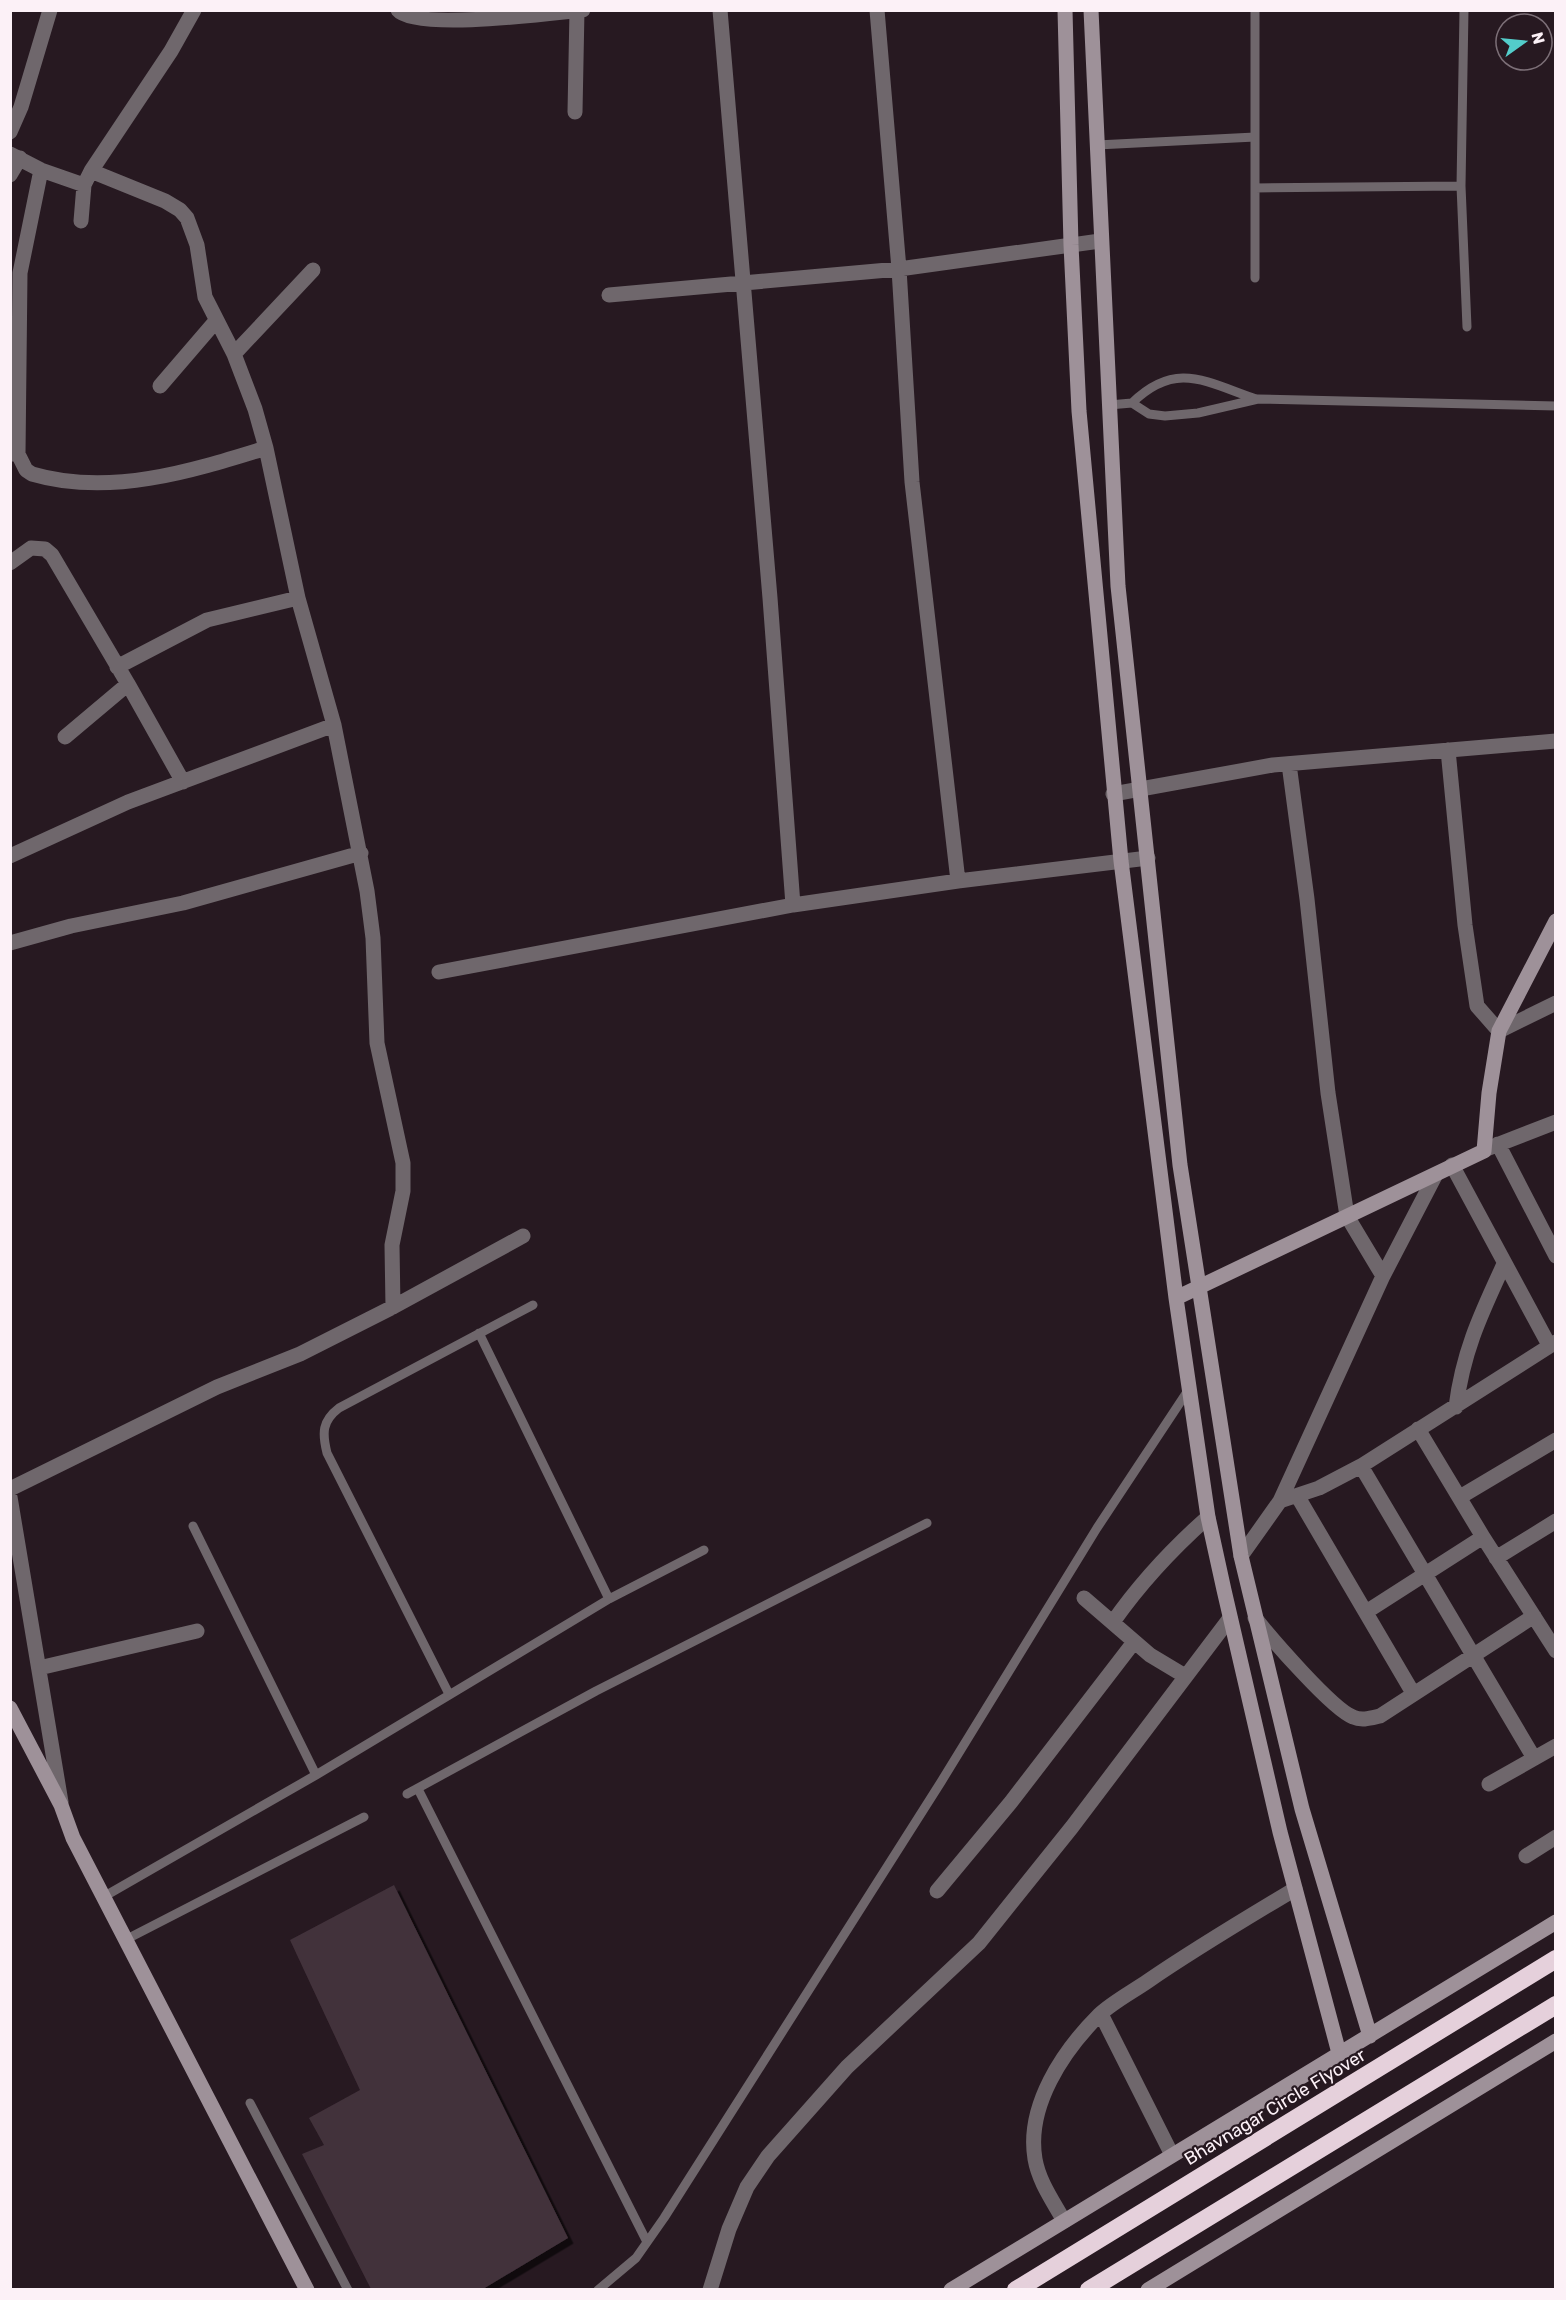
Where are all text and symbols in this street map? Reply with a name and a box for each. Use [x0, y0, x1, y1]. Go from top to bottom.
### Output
north arrow [1494, 12, 1554, 72]
text: N [1527, 30, 1549, 46]
street label: Bhavnagar Circle Flyover [1180, 2044, 1370, 2170]

